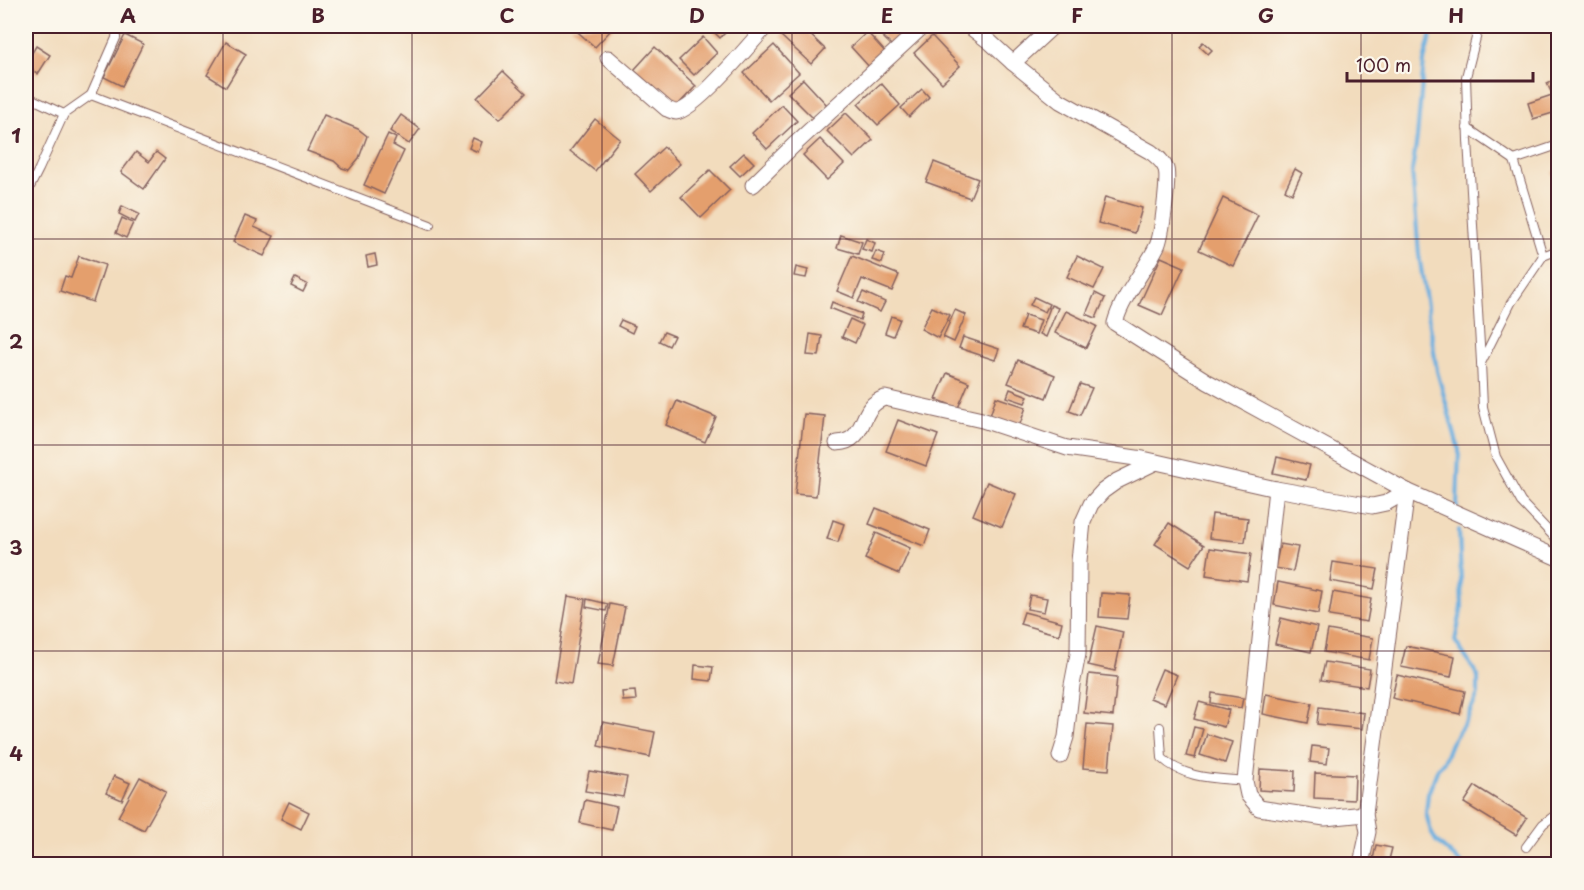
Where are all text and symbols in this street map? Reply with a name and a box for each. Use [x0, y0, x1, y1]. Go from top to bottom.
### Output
text: A [120, 0, 136, 30]
text: B [311, 0, 325, 30]
text: C [499, 0, 515, 30]
text: D [689, 0, 705, 30]
text: E [881, 0, 893, 30]
text: F [1071, 0, 1083, 30]
text: G [1258, 0, 1274, 30]
text: H [1448, 0, 1464, 30]
scale bar [1347, 45, 1533, 83]
text: 100 m [1356, 51, 1411, 78]
text: 1 [11, 120, 21, 150]
text: 2 [9, 326, 23, 356]
text: 3 [9, 532, 23, 562]
text: 4 [9, 738, 23, 768]

